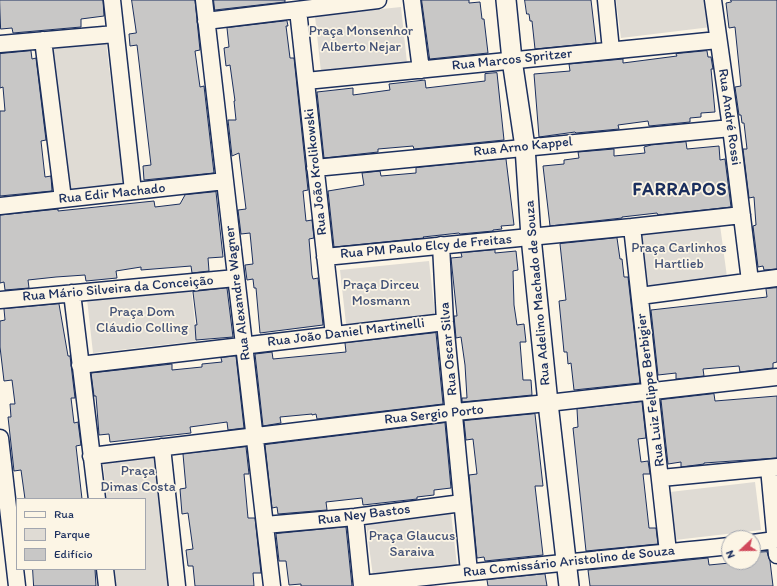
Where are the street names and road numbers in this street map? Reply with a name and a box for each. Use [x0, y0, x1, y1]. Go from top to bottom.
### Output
street label: Rua Marcos Spritzer [451, 45, 573, 75]
street label: Rua André Rossi [714, 68, 744, 166]
street label: Rua João Krolikowski [301, 108, 331, 236]
street label: Rua Arno Kappel [473, 133, 573, 161]
street label: Rua Edir Machado [58, 180, 166, 208]
street label: Rua Adelino Machado de Souza [522, 200, 554, 386]
street label: Rua Alexandre Wagner [221, 225, 255, 361]
street label: Rua PM Paulo Elcy de Freitas [339, 231, 513, 263]
street label: Rua Mário Silveira da Conceição [22, 272, 214, 306]
street label: Rua Oscar Silva [437, 302, 461, 396]
street label: Rua Luiz Felippe Berbigier [633, 312, 669, 468]
street label: Rua João Daniel Martinelli [266, 315, 426, 351]
street label: Rua Sergio Porto [383, 401, 485, 429]
street label: Rua Ney Bastos [317, 501, 411, 529]
street label: Rua Comissário Aristolino de Souza [462, 543, 676, 581]

